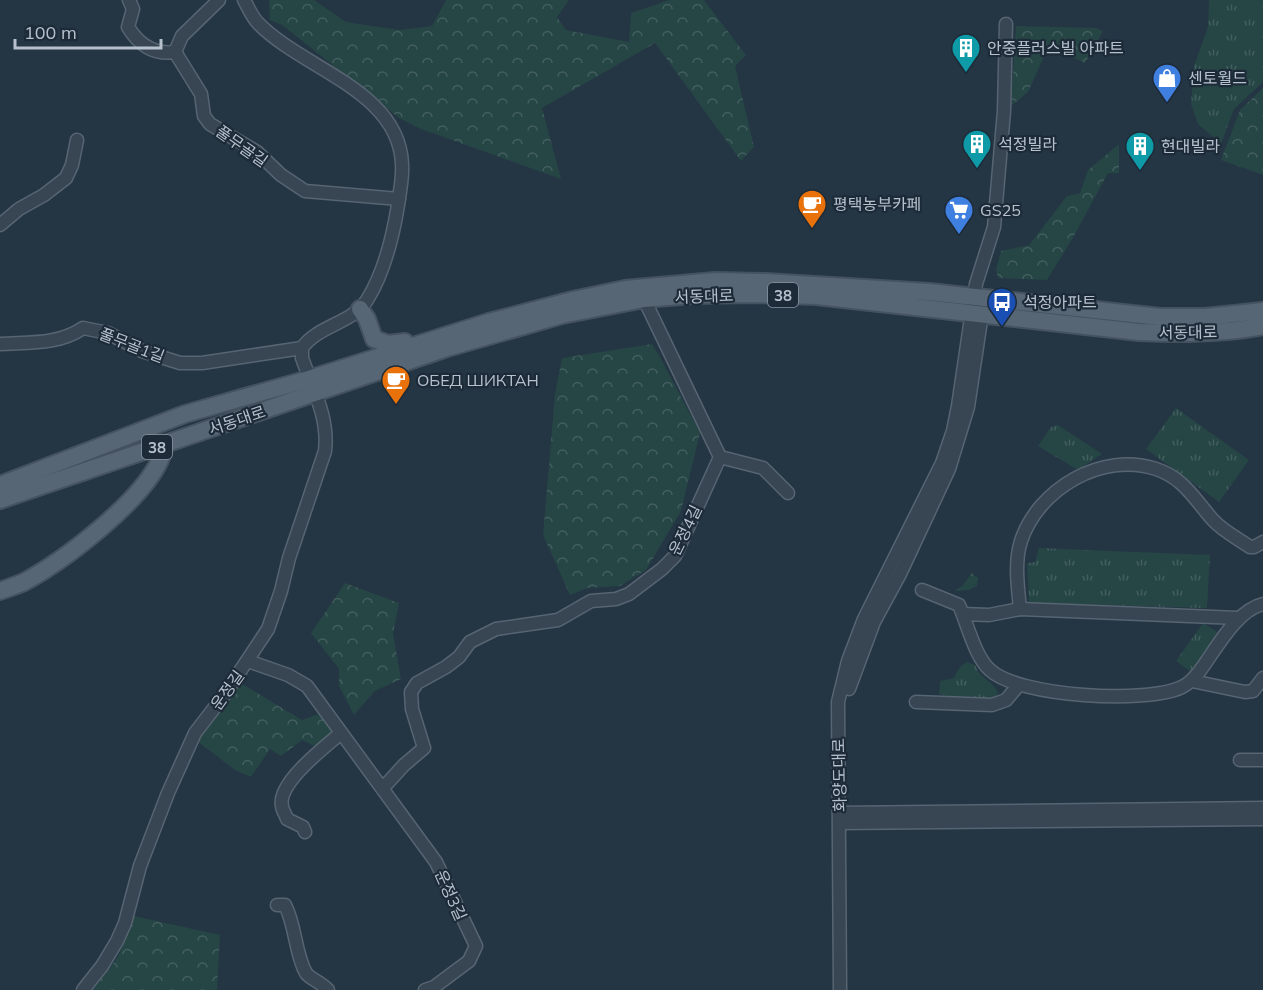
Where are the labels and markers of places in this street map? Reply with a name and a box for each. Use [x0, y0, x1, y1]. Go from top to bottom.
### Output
building icon: 안중플러스빌 아파트 [950, 32, 982, 74]
place label: 안중플러스빌 아파트 [987, 38, 1124, 58]
shop icon: 센토월드 [1151, 62, 1183, 104]
place label: 센토월드 [1188, 68, 1247, 88]
building icon: 석정빌라 [961, 128, 993, 170]
building icon: 현대빌라 [1124, 130, 1156, 172]
place label: 석정빌라 [998, 134, 1057, 154]
place label: 현대빌라 [1161, 136, 1220, 156]
cafe icon: 평택농부카페 [796, 188, 828, 230]
place label: 평택농부카페 [833, 194, 921, 214]
supermarket icon: GS25 [943, 194, 975, 236]
place label: GS25 [980, 200, 1021, 220]
bus stop icon: 석정아파트 [986, 286, 1018, 328]
place label: 석정아파트 [1023, 292, 1097, 312]
cafe icon: ОБЕД ШИКТАН [380, 364, 412, 406]
place label: ОБЕД ШИКТАН [417, 370, 539, 390]

